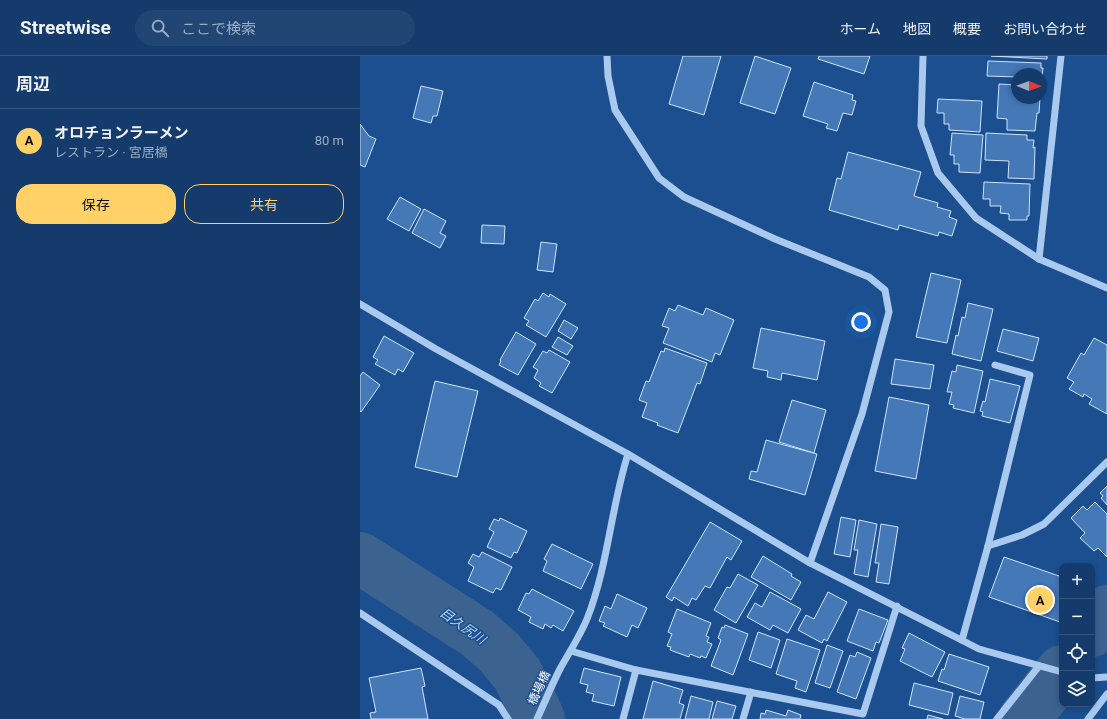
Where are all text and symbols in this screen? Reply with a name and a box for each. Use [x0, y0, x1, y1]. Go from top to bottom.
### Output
search box [135, 10, 415, 46]
text: Streetwise [20, 16, 111, 39]
icon: search [149, 17, 171, 39]
text: ここで検索 [181, 20, 256, 38]
text: ホーム [839, 21, 881, 37]
text: 地図 [903, 21, 931, 37]
text: 概要 [953, 21, 981, 37]
text: お問い合わせ [1003, 21, 1087, 37]
north arrow [1011, 68, 1047, 104]
text: 周辺 [16, 74, 50, 94]
text: オロチョンラーメン [54, 124, 188, 142]
text: A [25, 133, 33, 148]
text: 80 m [315, 133, 344, 148]
text: レストラン · 宮居橋 [54, 145, 168, 160]
button: 保存 [16, 184, 176, 224]
button: 共有 [184, 184, 344, 224]
your location [851, 312, 871, 332]
map controls [1059, 563, 1095, 707]
button: + [1059, 563, 1095, 599]
pin: A [1027, 585, 1053, 615]
button: − [1059, 599, 1095, 635]
water label: 目久尻川 [437, 605, 490, 648]
button: locate [1059, 635, 1095, 671]
street label: 橋場橋 [525, 669, 553, 707]
button: layers [1059, 671, 1095, 707]

